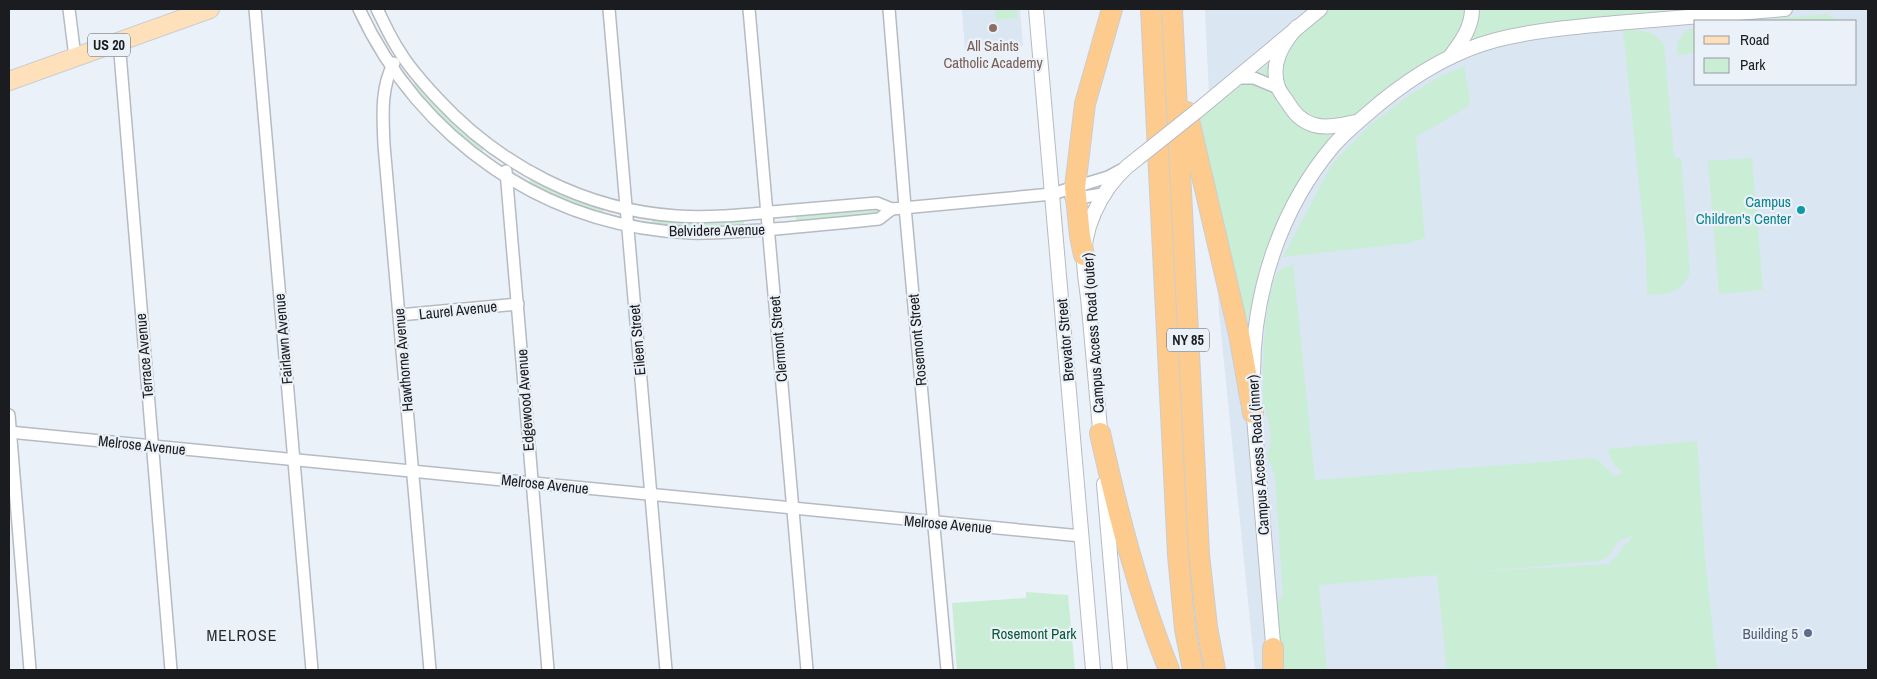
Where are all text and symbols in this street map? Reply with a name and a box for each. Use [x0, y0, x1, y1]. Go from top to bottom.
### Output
legend [1694, 20, 1857, 85]
marker: All Saints Catholic Academy [987, 22, 999, 34]
text: Road [1740, 29, 1769, 50]
road number: US 20 [88, 34, 130, 56]
place label: All Saints Catholic Academy [943, 35, 1043, 73]
text: Park [1740, 54, 1766, 75]
place label: Campus Children's Center [1696, 191, 1791, 229]
marker: Campus Children's Center [1795, 204, 1807, 216]
street label: Belvidere Avenue [669, 219, 765, 241]
street label: Campus Access Road (outer) [1077, 252, 1109, 414]
street label: Fairlawn Avenue [269, 293, 297, 385]
street label: Rosemont Street [902, 293, 931, 387]
street label: Laurel Avenue [418, 295, 498, 325]
street label: Clermont Street [764, 295, 792, 383]
street label: Brevator Street [1051, 297, 1079, 382]
street label: Eileen Street [623, 303, 651, 376]
street label: Hawthorne Avenue [388, 307, 418, 413]
street label: Terrace Avenue [130, 312, 158, 399]
road number: NY 85 [1167, 328, 1209, 352]
street label: Edgewood Avenue [511, 348, 539, 452]
street label: Campus Access Road (inner) [1242, 374, 1274, 536]
street label: Melrose Avenue [97, 430, 187, 460]
street label: Melrose Avenue [500, 469, 590, 499]
street label: Melrose Avenue [903, 510, 993, 538]
park label: Rosemont Park [992, 623, 1077, 644]
place label: Building 5 [1743, 623, 1798, 644]
district label: MELROSE [206, 624, 278, 646]
marker: Building 5 [1802, 627, 1814, 639]

